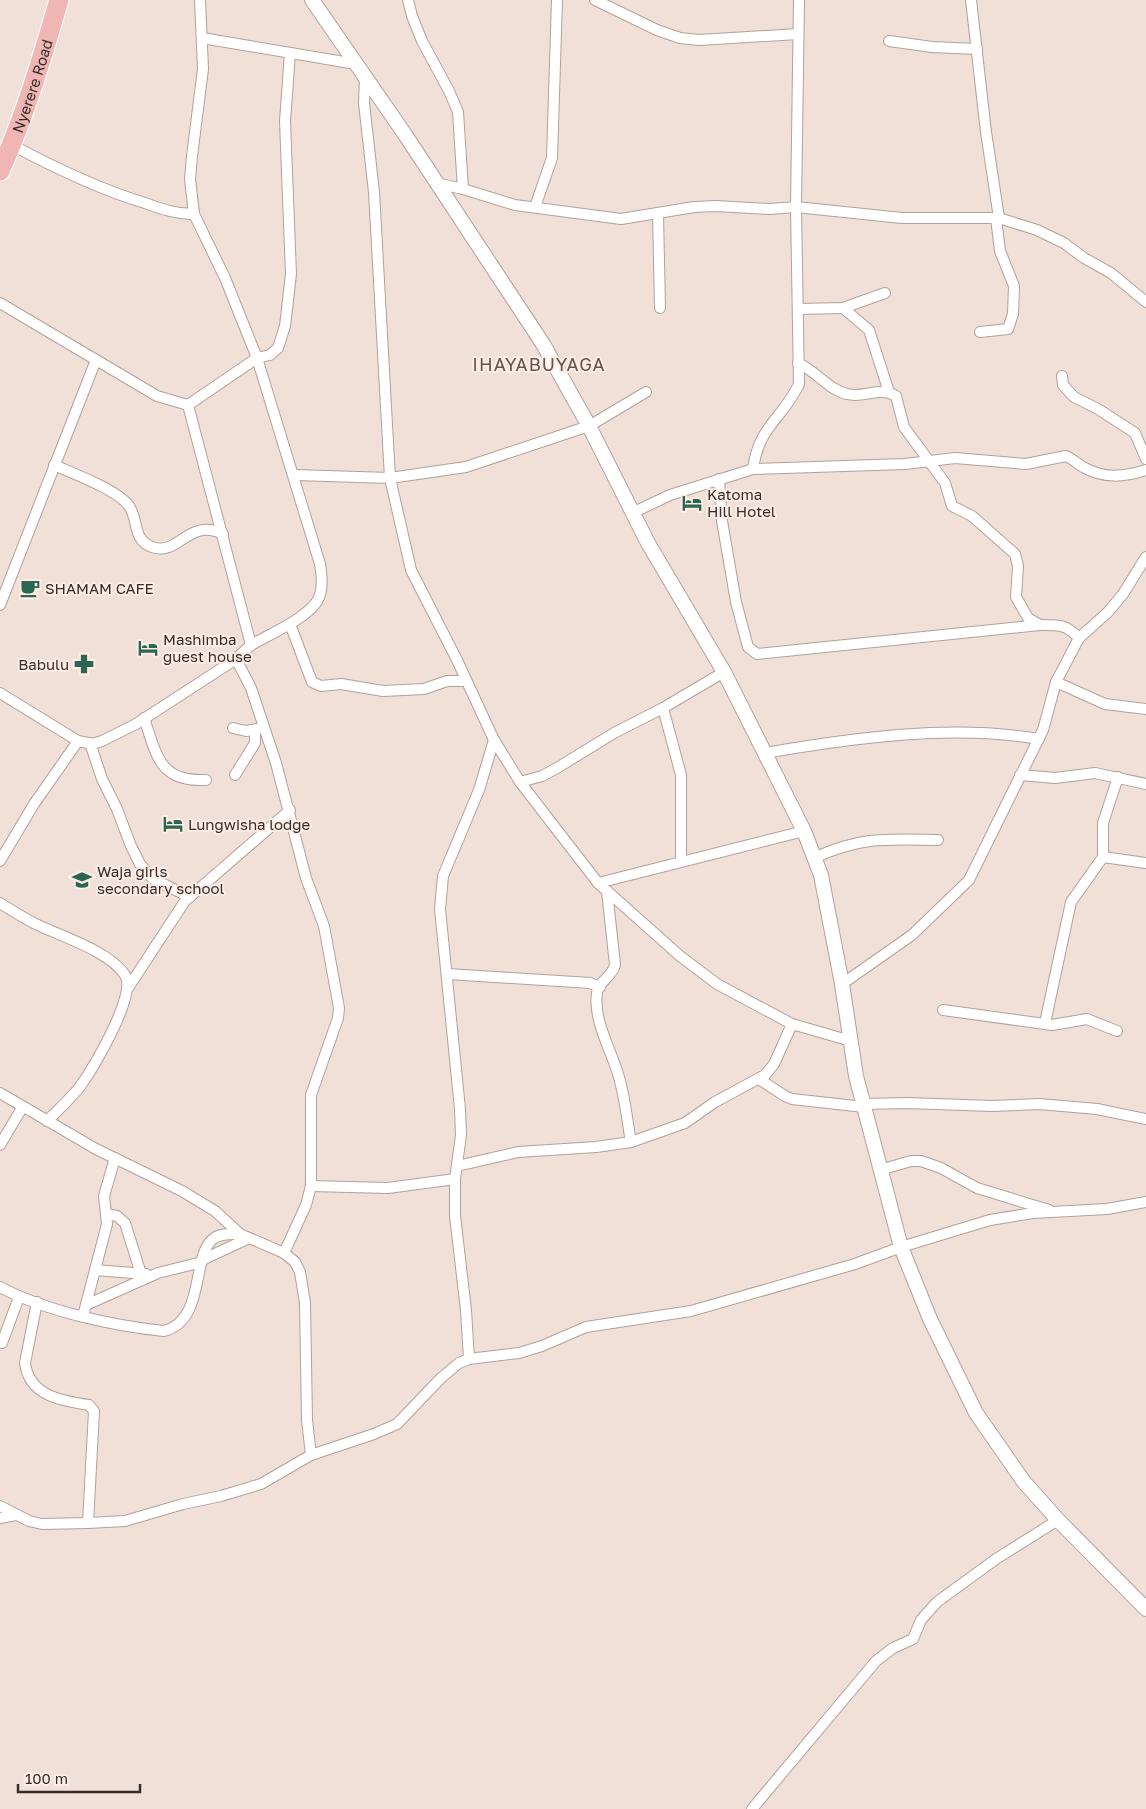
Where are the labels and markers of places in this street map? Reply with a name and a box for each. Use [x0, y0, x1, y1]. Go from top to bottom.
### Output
place label: Katoma Hill Hotel [707, 485, 776, 520]
hotel icon: Katoma Hill Hotel [681, 492, 703, 514]
cafe icon: SHAMAM CAFE [19, 577, 41, 599]
place label: SHAMAM CAFE [45, 579, 154, 597]
place label: Mashimba guest house [163, 630, 252, 665]
hotel icon: Mashimba guest house [137, 637, 159, 659]
pharmacy icon: Babulu [73, 653, 95, 675]
place label: Babulu [18, 655, 69, 673]
hotel icon: Lungwisha lodge [162, 813, 184, 835]
place label: Lungwisha lodge [188, 815, 310, 833]
place label: Waja girls secondary school [97, 862, 225, 897]
school or university icon: Waja girls secondary school [71, 869, 93, 891]

